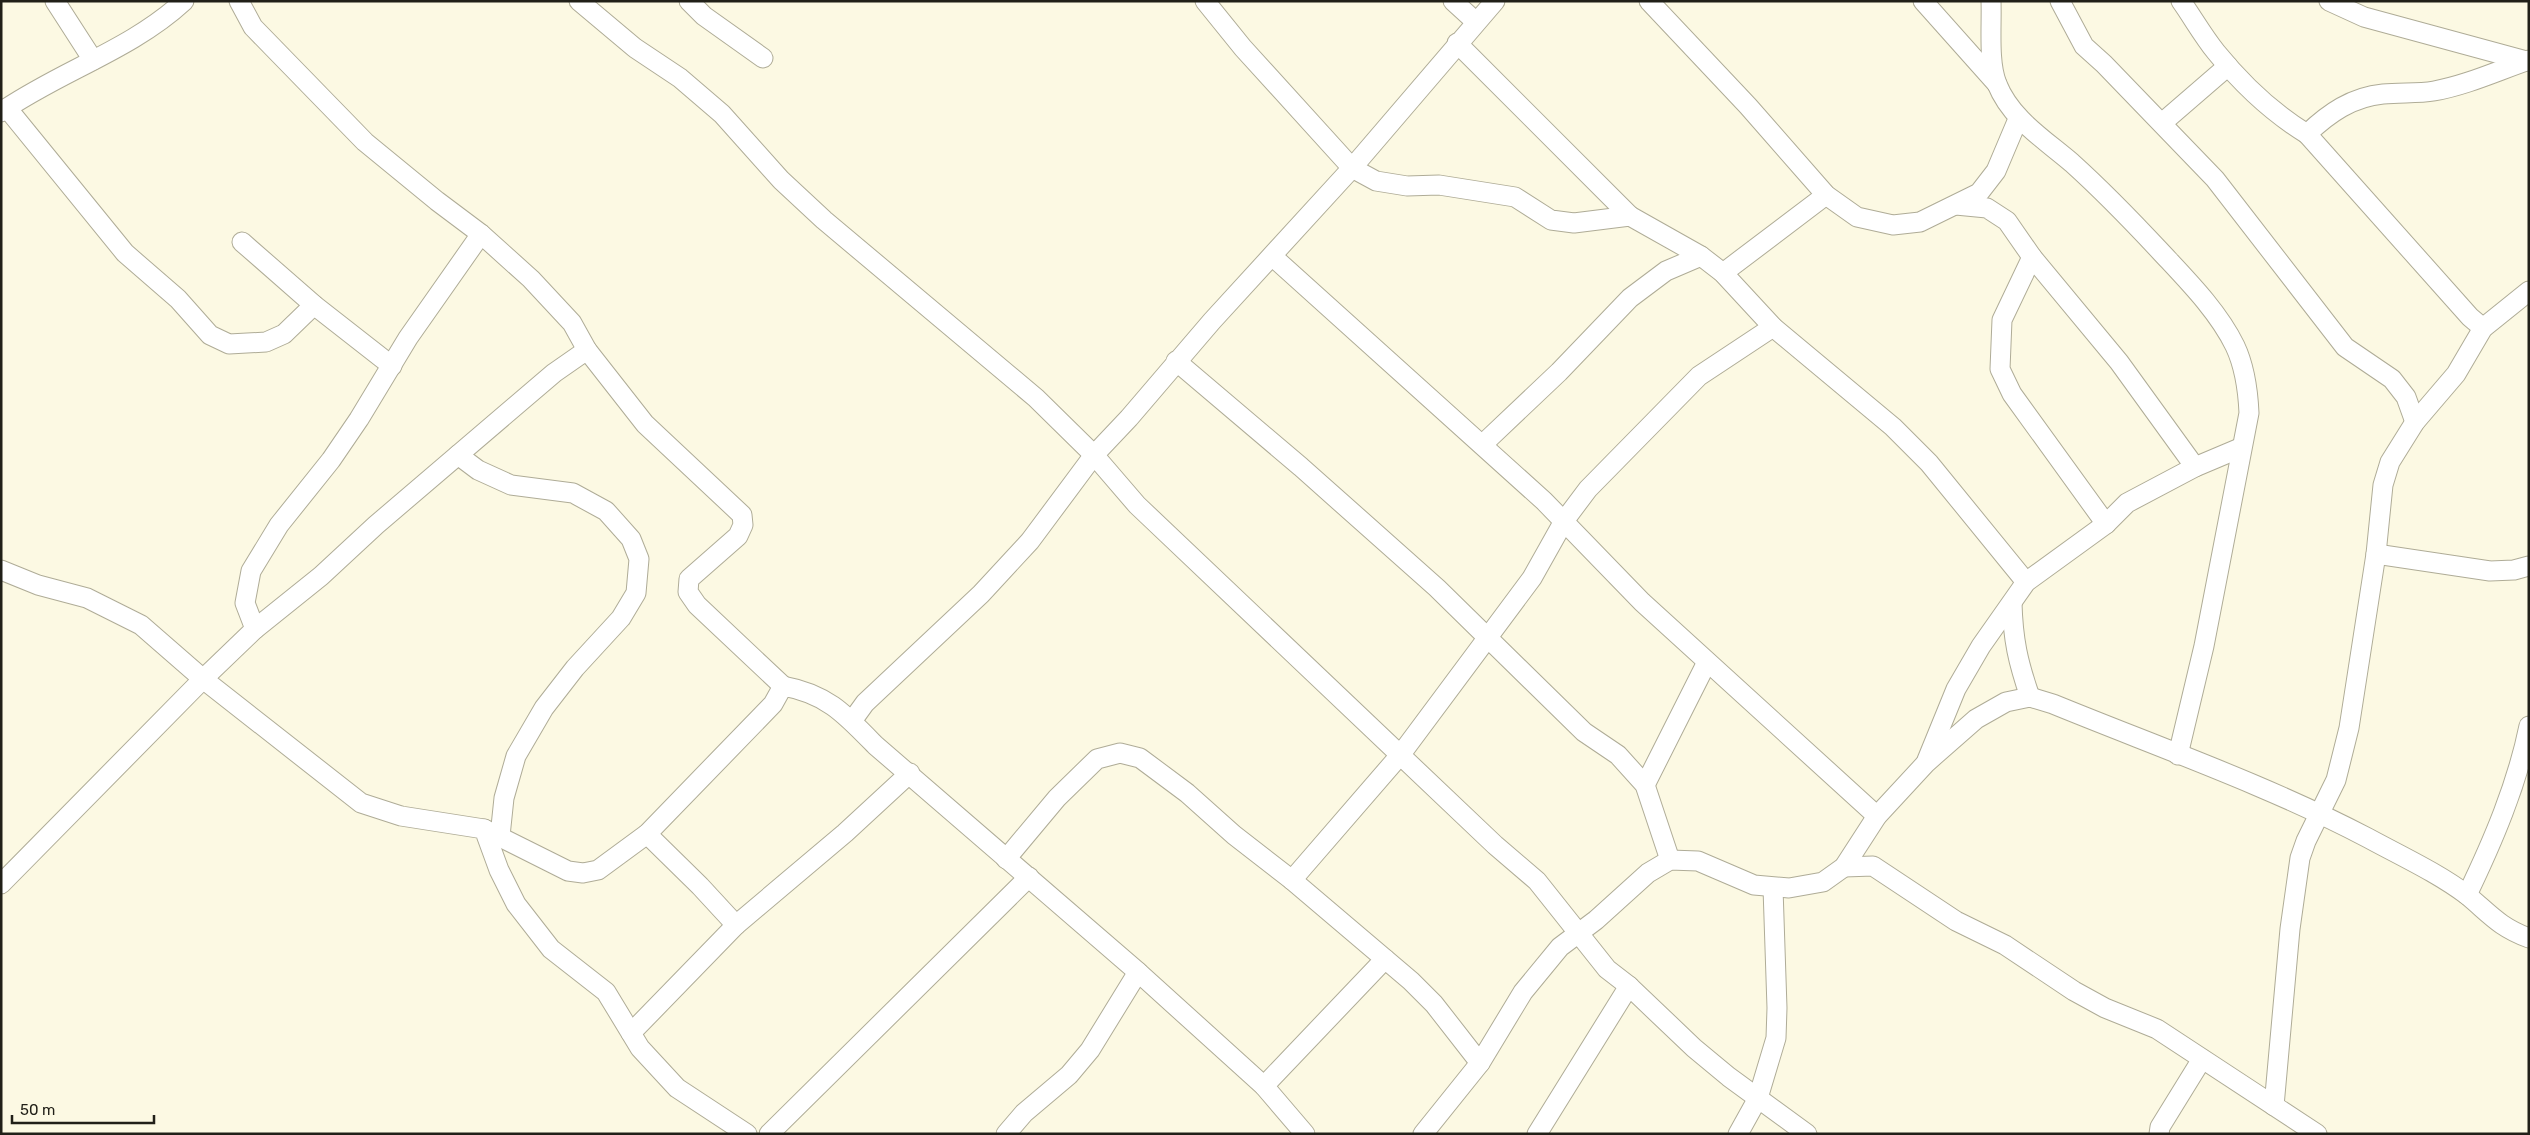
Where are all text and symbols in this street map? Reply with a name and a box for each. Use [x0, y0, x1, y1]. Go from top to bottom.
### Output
scale bar [12, 1092, 155, 1124]
text: 50 m [20, 1101, 55, 1119]

